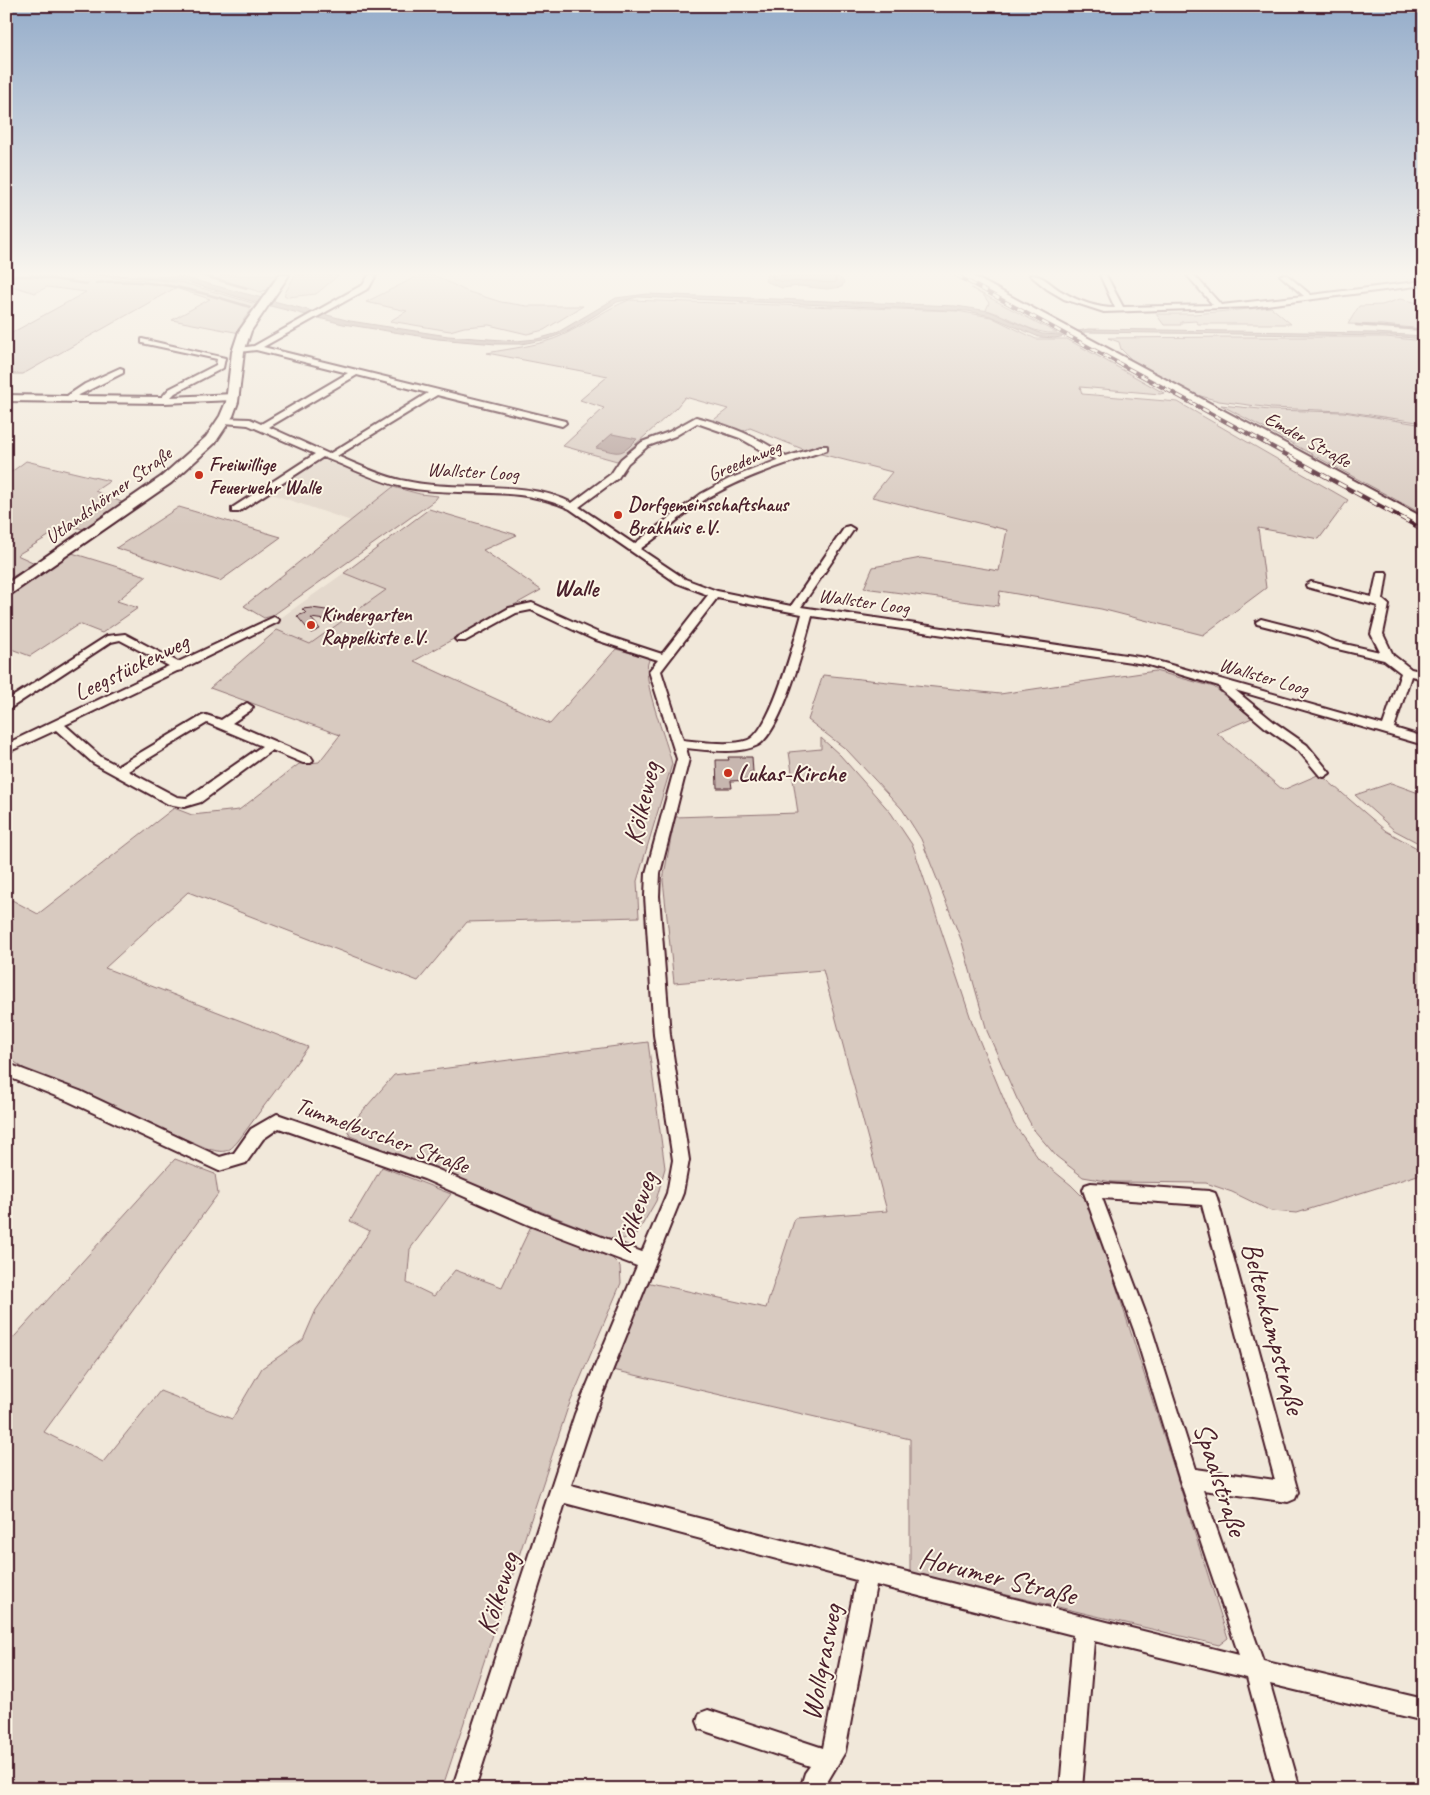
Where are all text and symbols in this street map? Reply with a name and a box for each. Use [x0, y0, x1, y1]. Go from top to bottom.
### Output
street label: Emder Straße [1260, 406, 1356, 474]
street label: Greedenweg [704, 433, 786, 487]
street label: Utlandshörner Straße [40, 440, 178, 550]
place label: Freiwillige Feuerwehr Walle [209, 452, 322, 500]
street label: Wallster Loog [427, 457, 521, 486]
marker: Freiwillige Feuerwehr Walle [193, 469, 205, 481]
place label: Dorfgemeinschaftshaus Brakhuis e.V. [628, 492, 790, 540]
marker: Dorfgemeinschaftshaus Brakhuis e.V. [612, 509, 624, 521]
district label: Walle [554, 573, 600, 603]
street label: Wallster Loog [817, 583, 913, 621]
place label: Kindergarten Rappelkiste e.V. [321, 602, 428, 650]
marker: Kindergarten Rappelkiste e.V. [305, 619, 317, 631]
street label: Leegstückenweg [69, 625, 196, 708]
street label: Wallster Loog [1216, 652, 1313, 702]
street label: Kölkeweg [614, 756, 669, 848]
place label: Lukas-Kirche [738, 758, 847, 788]
marker: Lukas-Kirche [722, 767, 734, 779]
street label: Tummelbuscher Straße [291, 1090, 475, 1181]
street label: Kölkeweg [603, 1165, 667, 1258]
street label: Beltenkampstraße [1233, 1238, 1315, 1421]
street label: Spaalstraße [1185, 1418, 1257, 1543]
street label: Horumer Straße [915, 1539, 1083, 1614]
street label: Kölkeweg [467, 1546, 529, 1639]
street label: Wollgrasweg [792, 1599, 851, 1723]

